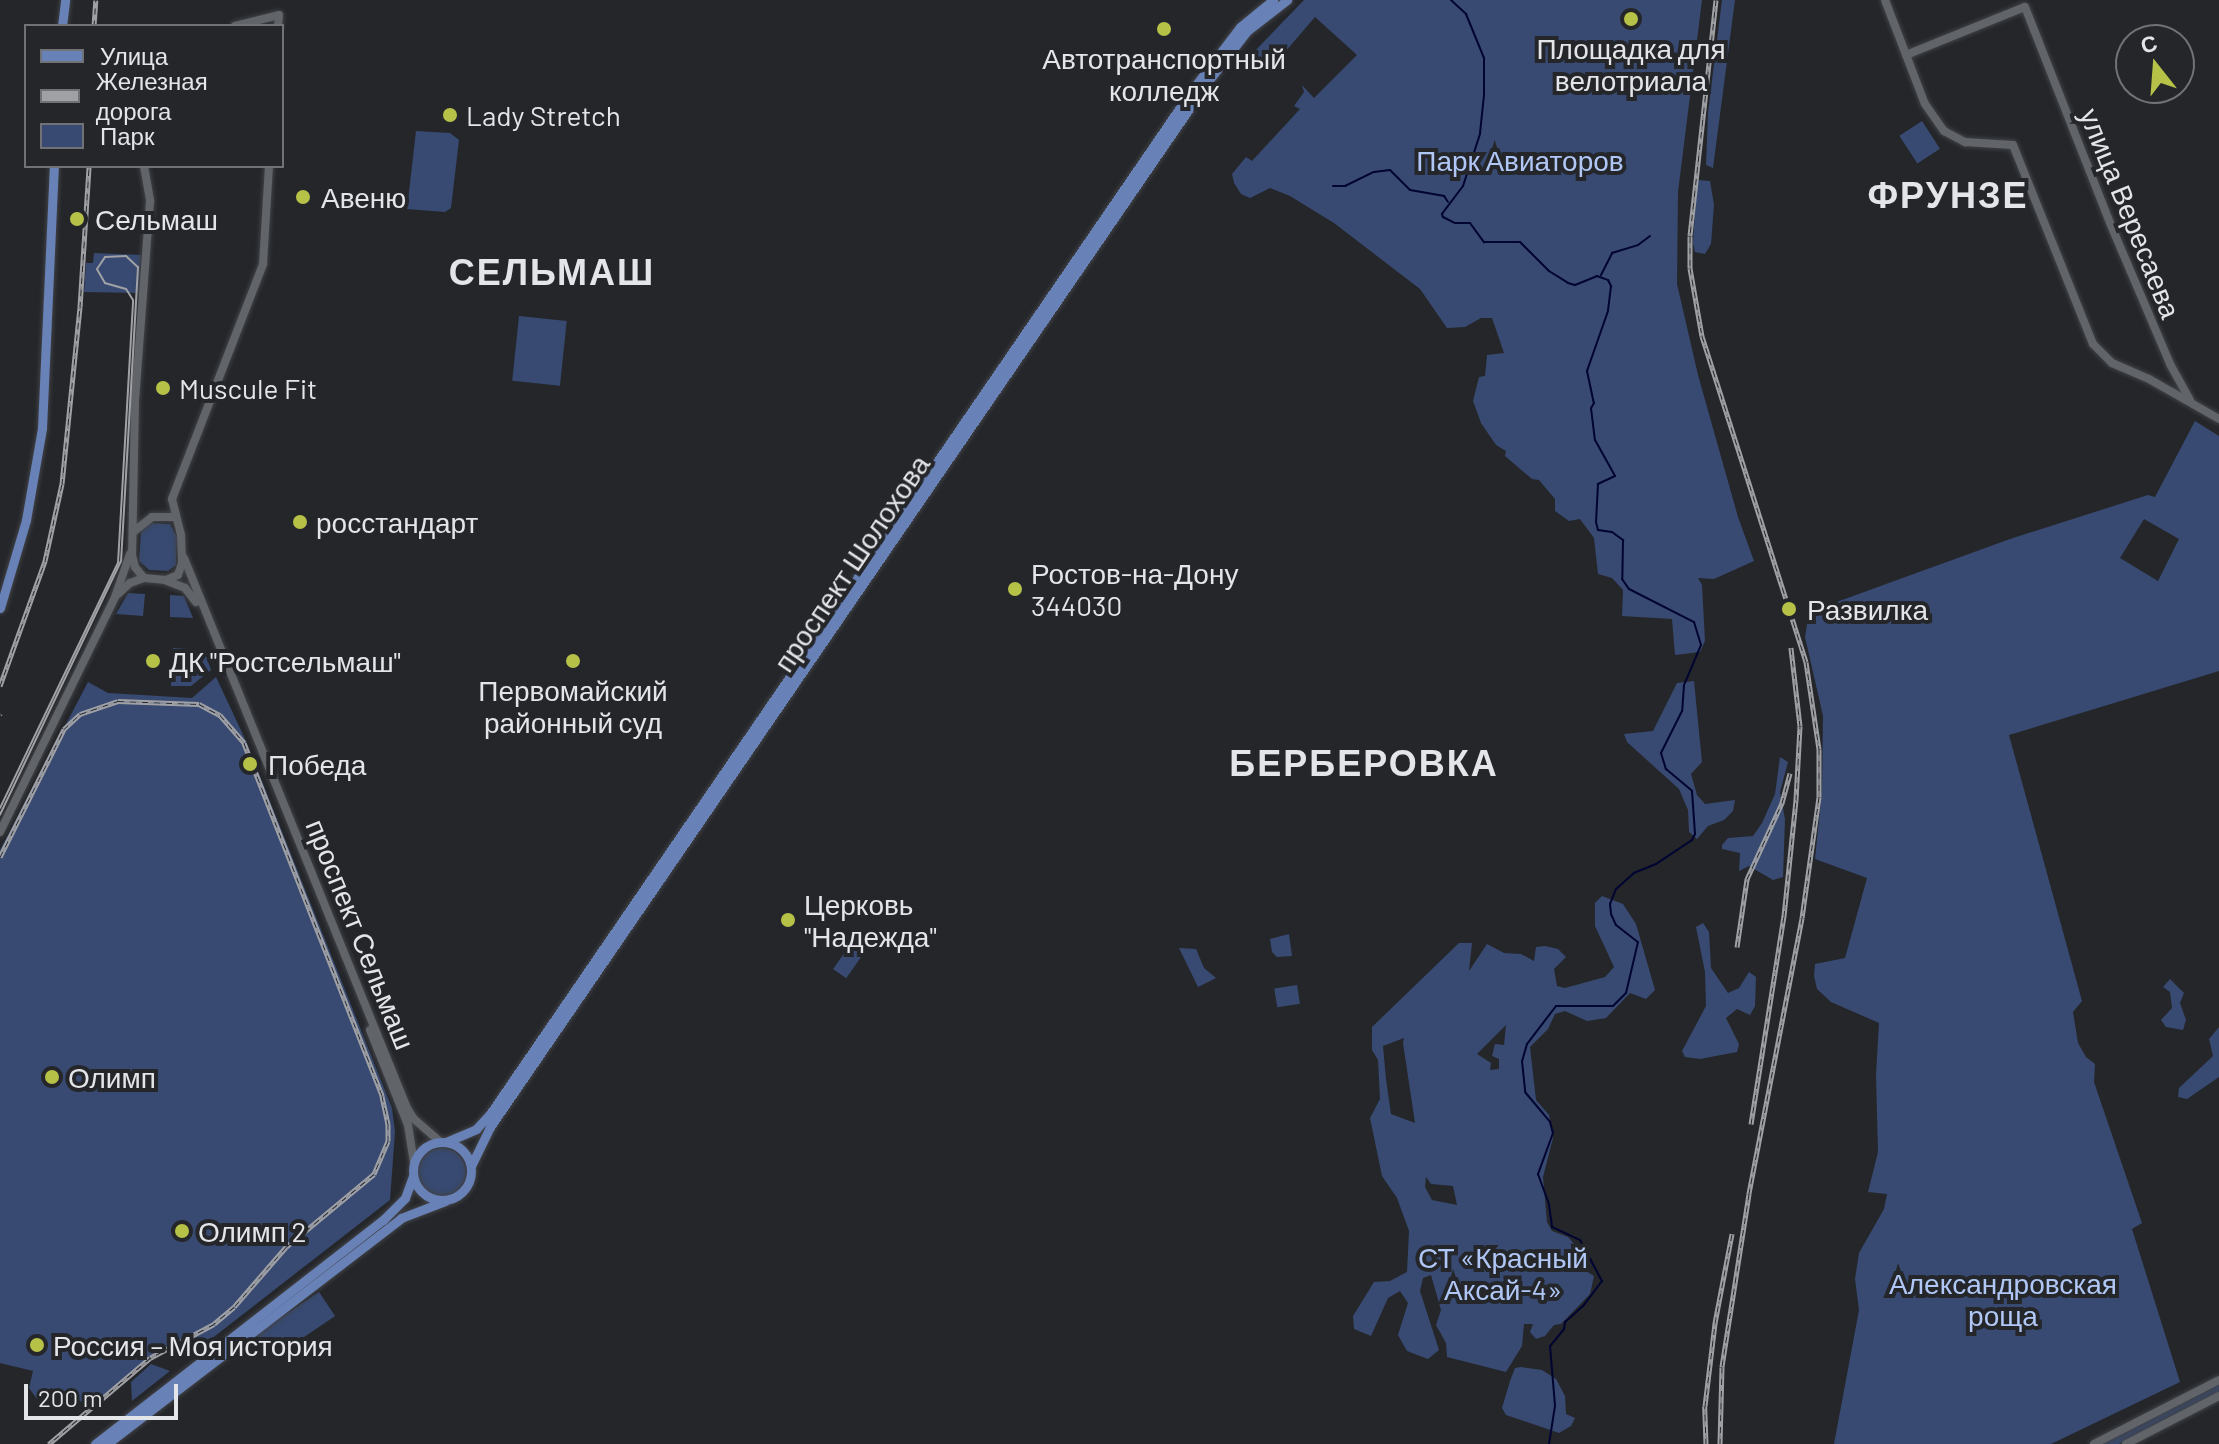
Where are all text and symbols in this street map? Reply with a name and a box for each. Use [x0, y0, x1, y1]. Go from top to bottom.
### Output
marker: Площадка для велотриала [1622, 10, 1640, 28]
marker: Автотранспортный колледж [1155, 20, 1173, 38]
legend [24, 24, 284, 168]
north arrow [2115, 24, 2195, 104]
text: С [2137, 28, 2160, 58]
place label: Площадка для велотриала [1536, 31, 1726, 97]
text: Улица [100, 41, 168, 70]
place label: Автотранспортный колледж [1042, 41, 1286, 107]
text: Железная дорога [96, 66, 208, 125]
place label: Lady Stretch [466, 98, 621, 132]
street label: улица Вересаева [2074, 103, 2188, 323]
marker: Lady Stretch [441, 106, 459, 124]
text: Парк [100, 121, 154, 150]
park label: Парк Авиаторов [1416, 143, 1624, 177]
district label: ФРУНЗЕ [1867, 172, 2029, 216]
place label: Авеню [321, 180, 406, 214]
marker: Авеню [292, 186, 314, 208]
place label: Сельмаш [95, 202, 218, 236]
marker: Сельмаш [66, 208, 88, 230]
district label: СЕЛЬМАШ [449, 249, 655, 293]
place label: Muscule Fit [179, 371, 317, 405]
marker: Muscule Fit [154, 379, 172, 397]
street label: проспект Шолохова [766, 448, 936, 678]
place label: росстандарт [316, 505, 478, 539]
marker: росстандарт [291, 513, 309, 531]
place label: Ростов-на-Дону 344030 [1031, 556, 1238, 622]
marker: Ростов-на-Дону 344030 [1006, 580, 1024, 598]
place label: Развилка [1807, 592, 1928, 626]
marker: Развилка [1778, 598, 1800, 620]
place label: ДК "Ростсельмаш" [169, 644, 401, 678]
marker: ДК "Ростсельмаш" [144, 652, 162, 670]
marker: Первомайский районный суд [564, 652, 582, 670]
place label: Первомайский районный суд [478, 673, 668, 739]
district label: БЕРБЕРОВКА [1229, 740, 1499, 784]
place label: Победа [268, 747, 366, 781]
marker: Победа [239, 753, 261, 775]
street label: проспект Сельмаш [300, 814, 422, 1054]
place label: Церковь "Надежда" [804, 887, 937, 953]
marker: Церковь "Надежда" [779, 911, 797, 929]
place label: Олимп [68, 1060, 156, 1094]
marker: Олимп [43, 1068, 61, 1086]
place label: Олимп 2 [198, 1214, 306, 1248]
marker: Олимп 2 [173, 1222, 191, 1240]
park label: СТ «Красный Аксай-4» [1418, 1240, 1588, 1306]
park label: Александровская роща [1889, 1266, 2117, 1332]
place label: Россия – Моя история [53, 1328, 333, 1362]
marker: Россия – Моя история [28, 1336, 46, 1354]
scale bar [28, 1368, 182, 1418]
text: 200 m [38, 1383, 103, 1412]

